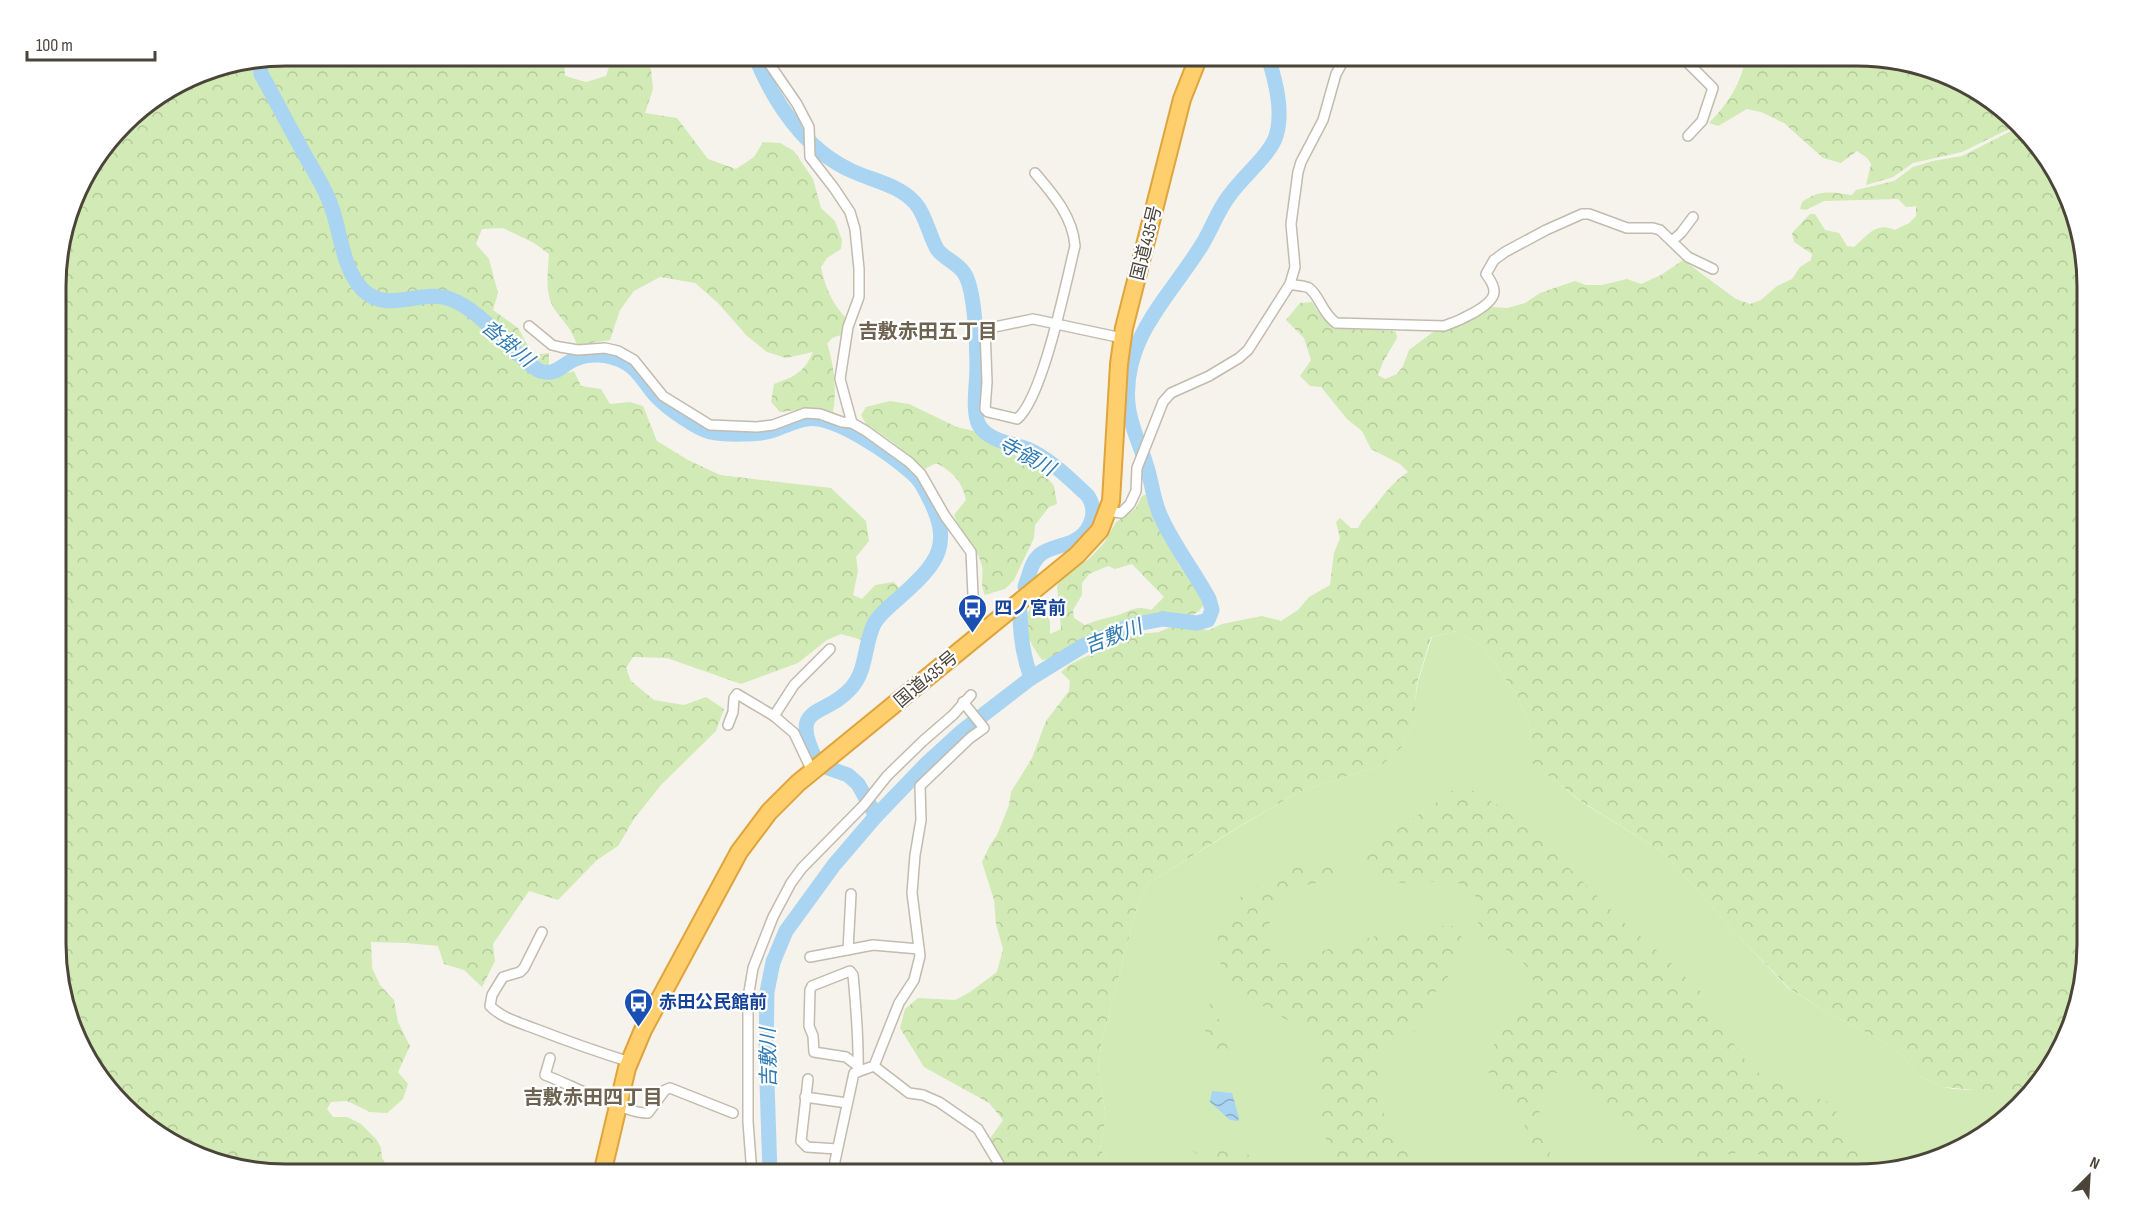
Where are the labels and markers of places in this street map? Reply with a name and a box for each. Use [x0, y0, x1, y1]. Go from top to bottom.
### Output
bus stop icon: 四ノ宮前 [957, 592, 989, 634]
place label: 四ノ宮前 [994, 598, 1066, 619]
bus stop icon: 赤田公民館前 [622, 986, 654, 1028]
place label: 赤田公民館前 [659, 992, 767, 1013]

